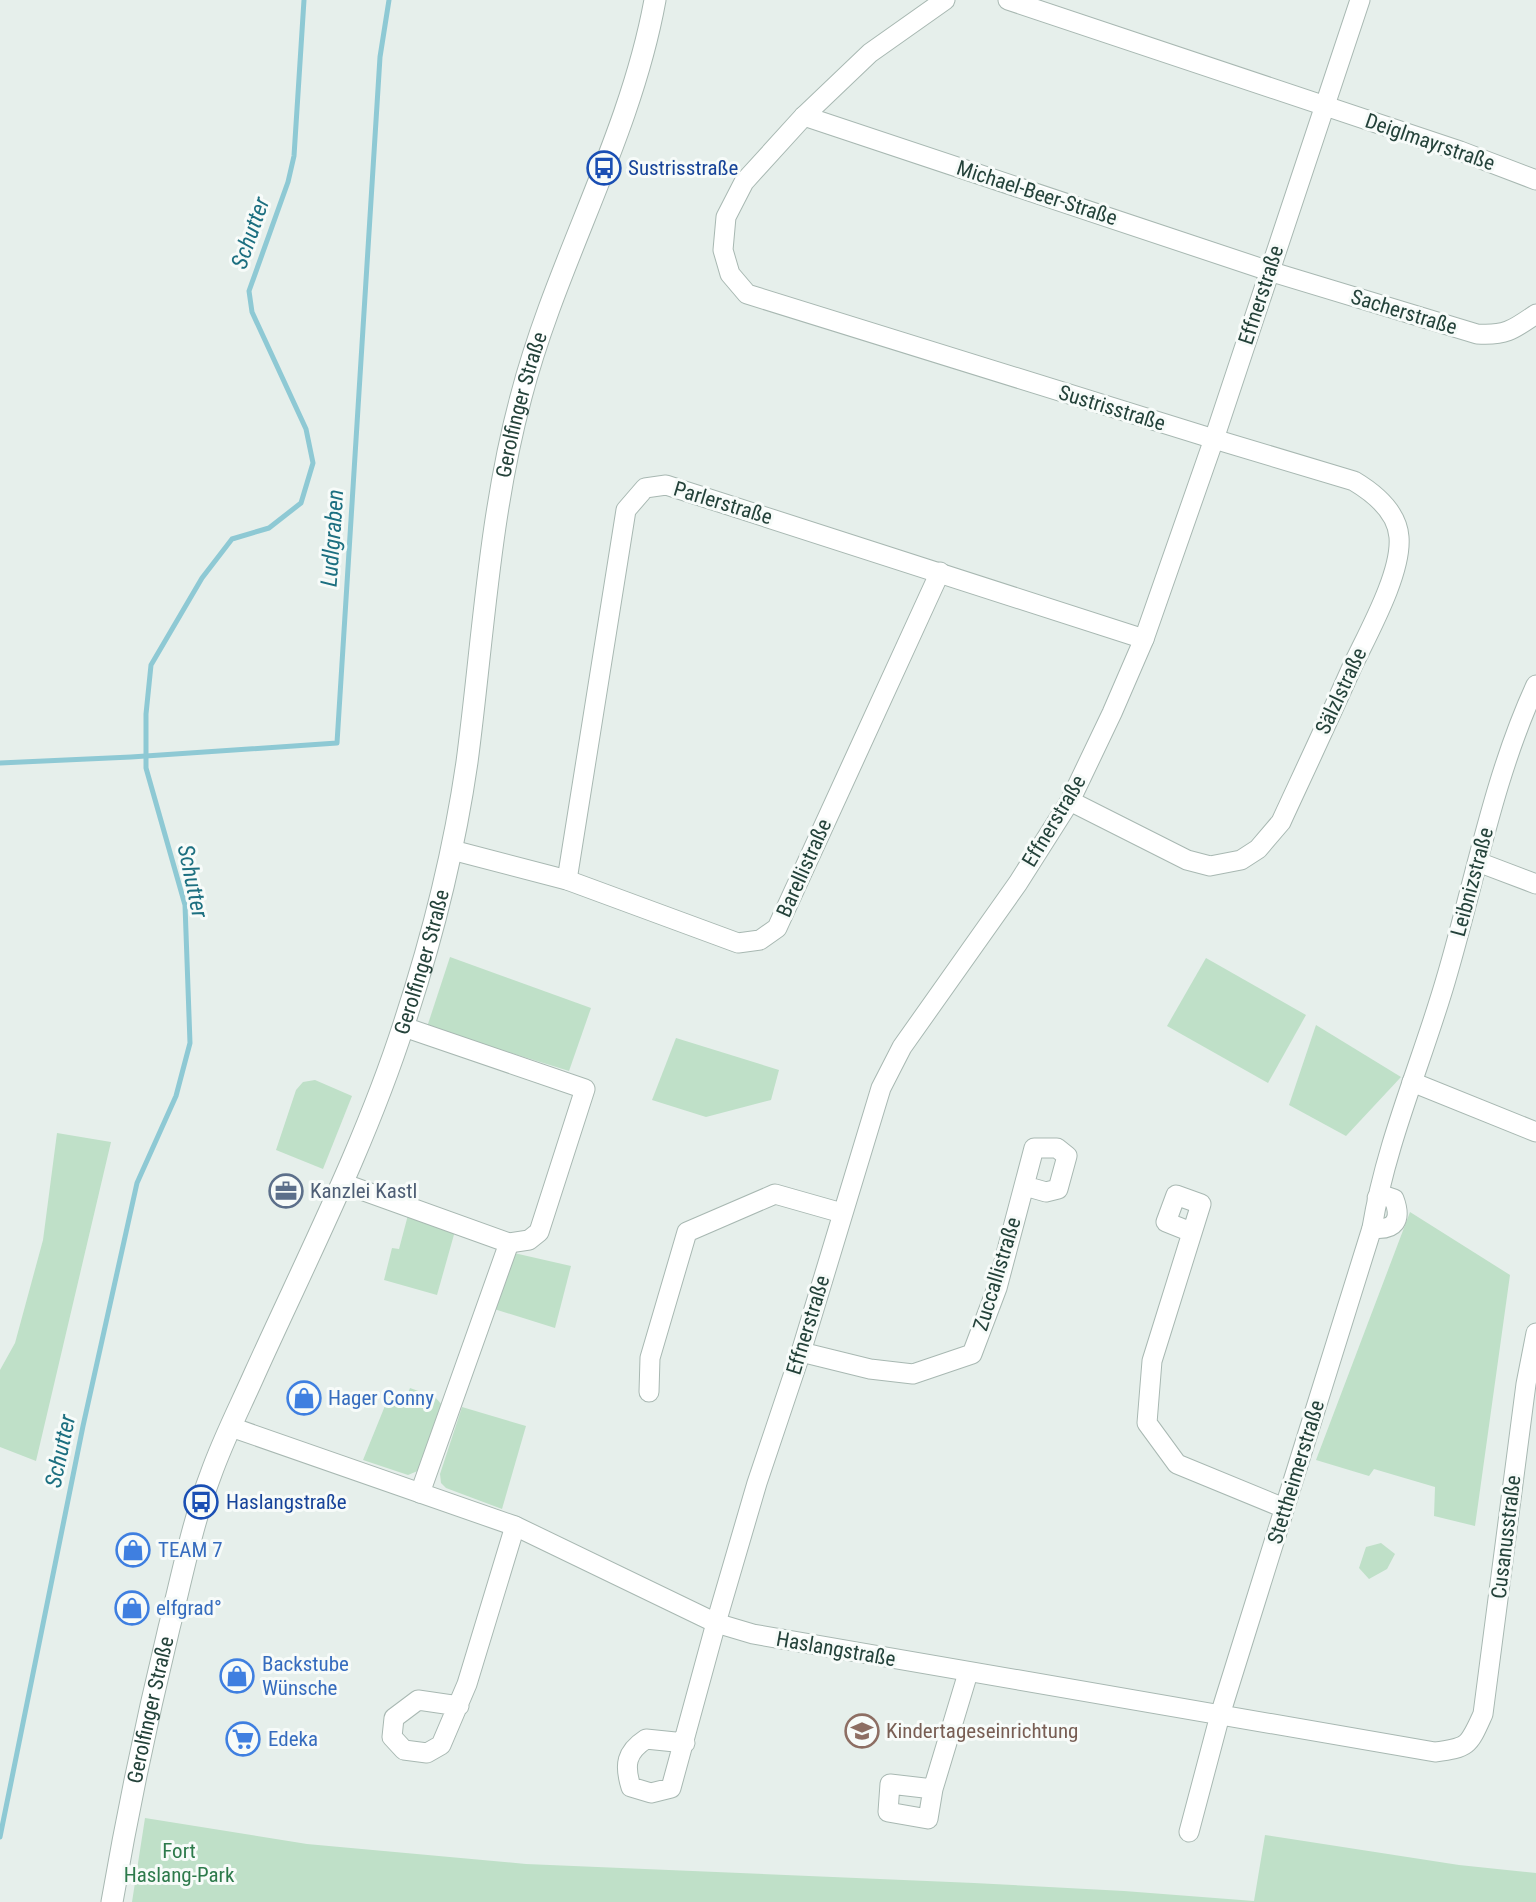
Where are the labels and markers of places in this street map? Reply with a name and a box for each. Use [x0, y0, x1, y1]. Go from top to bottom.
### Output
bus stop icon: Sustrisstraße [585, 149, 623, 187]
place label: Sustrisstraße [628, 156, 738, 180]
office icon: Kanzlei Kastl [267, 1172, 305, 1210]
place label: Kanzlei Kastl [310, 1179, 417, 1203]
shop icon: Hager Conny [285, 1379, 323, 1417]
place label: Hager Conny [328, 1386, 434, 1410]
bus stop icon: Haslangstraße [182, 1483, 220, 1521]
place label: Haslangstraße [226, 1490, 347, 1514]
shop icon: TEAM 7 [114, 1531, 152, 1569]
place label: TEAM 7 [158, 1538, 223, 1562]
shop icon: elfgrad° [113, 1589, 151, 1627]
place label: elfgrad° [156, 1596, 222, 1620]
place label: Backstube Wünsche [262, 1652, 349, 1700]
shop icon: Backstube Wünsche [218, 1657, 256, 1695]
school or university icon: Kindertageseinrichtung [843, 1712, 881, 1750]
place label: Kindertageseinrichtung [886, 1719, 1078, 1743]
supermarket icon: Edeka [224, 1720, 262, 1758]
place label: Edeka [268, 1727, 318, 1751]

